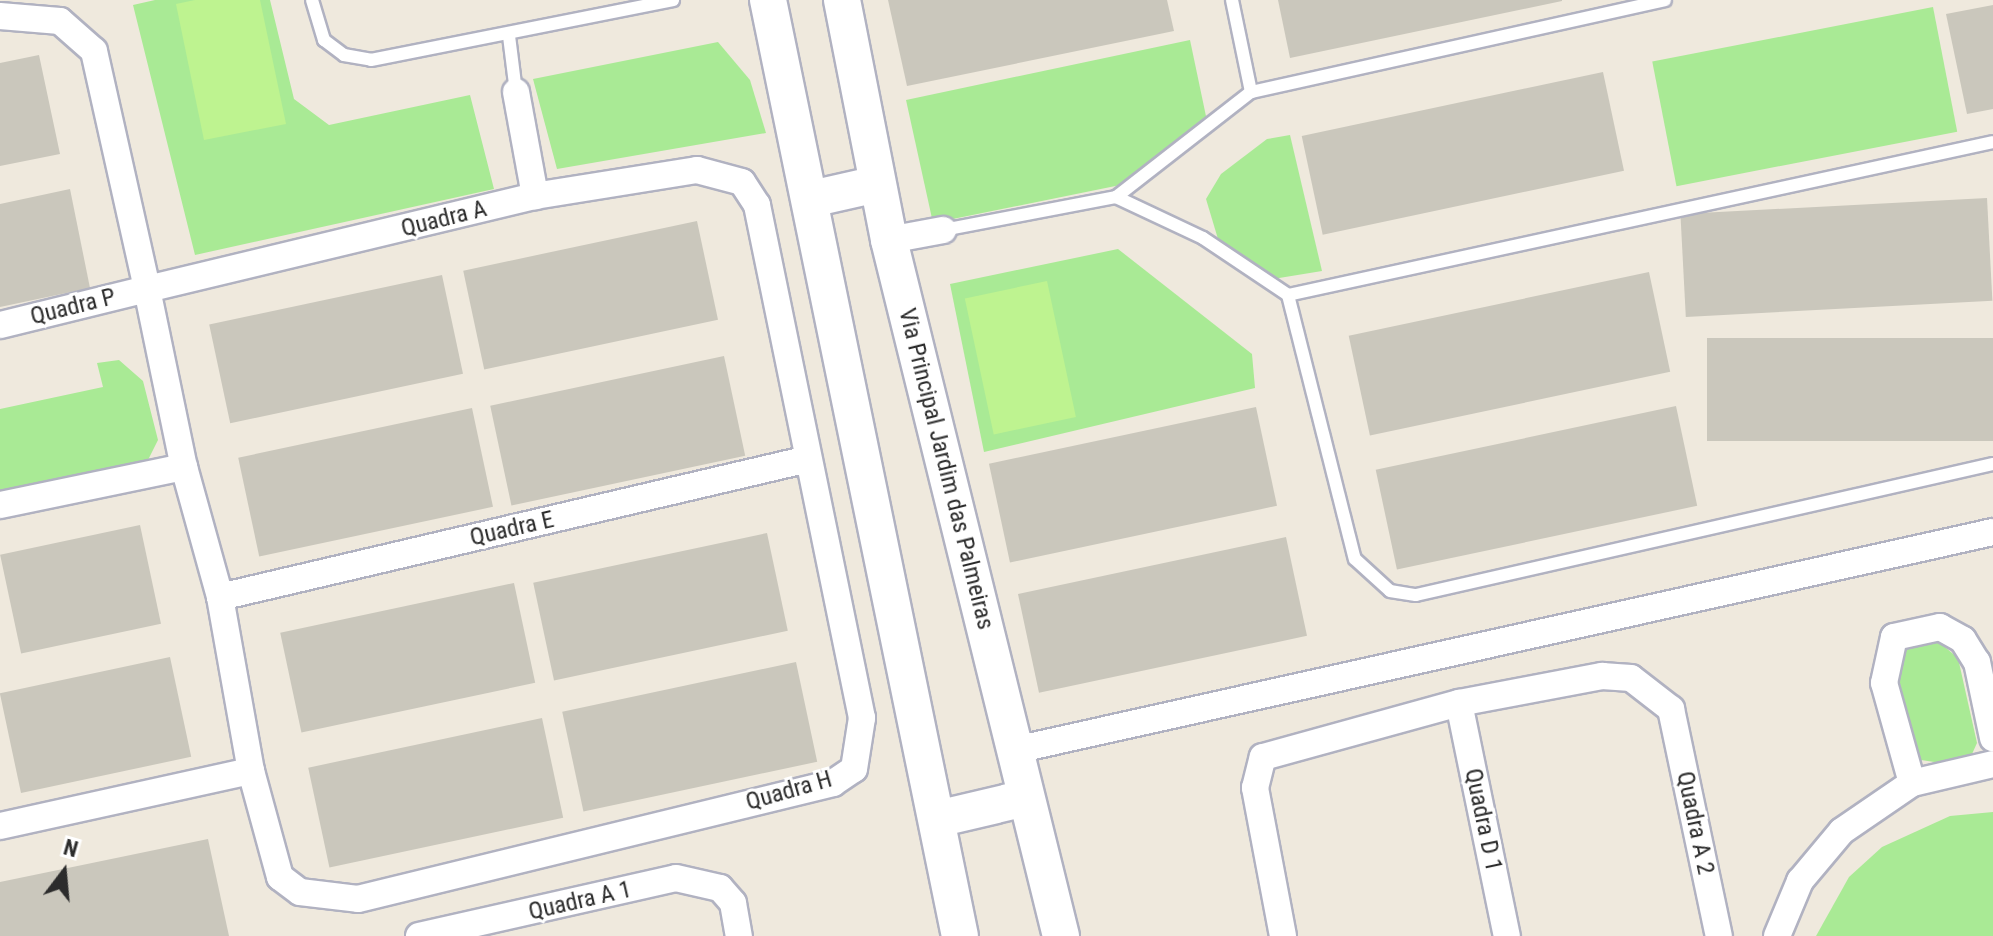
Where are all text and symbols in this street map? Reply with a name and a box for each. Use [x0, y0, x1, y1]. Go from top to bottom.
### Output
street label: Quadra A [398, 194, 490, 244]
street label: Quadra P [28, 283, 118, 331]
street label: Via Principal Jardim das Palmeiras [892, 305, 1000, 633]
street label: Quadra E [467, 505, 557, 553]
street label: Quadra H [743, 765, 835, 817]
street label: Quadra D 1 [1458, 766, 1508, 874]
street label: Quadra A 2 [1670, 769, 1720, 877]
north arrow [24, 832, 104, 912]
text: N [61, 835, 81, 862]
street label: Quadra A 1 [526, 875, 634, 927]

